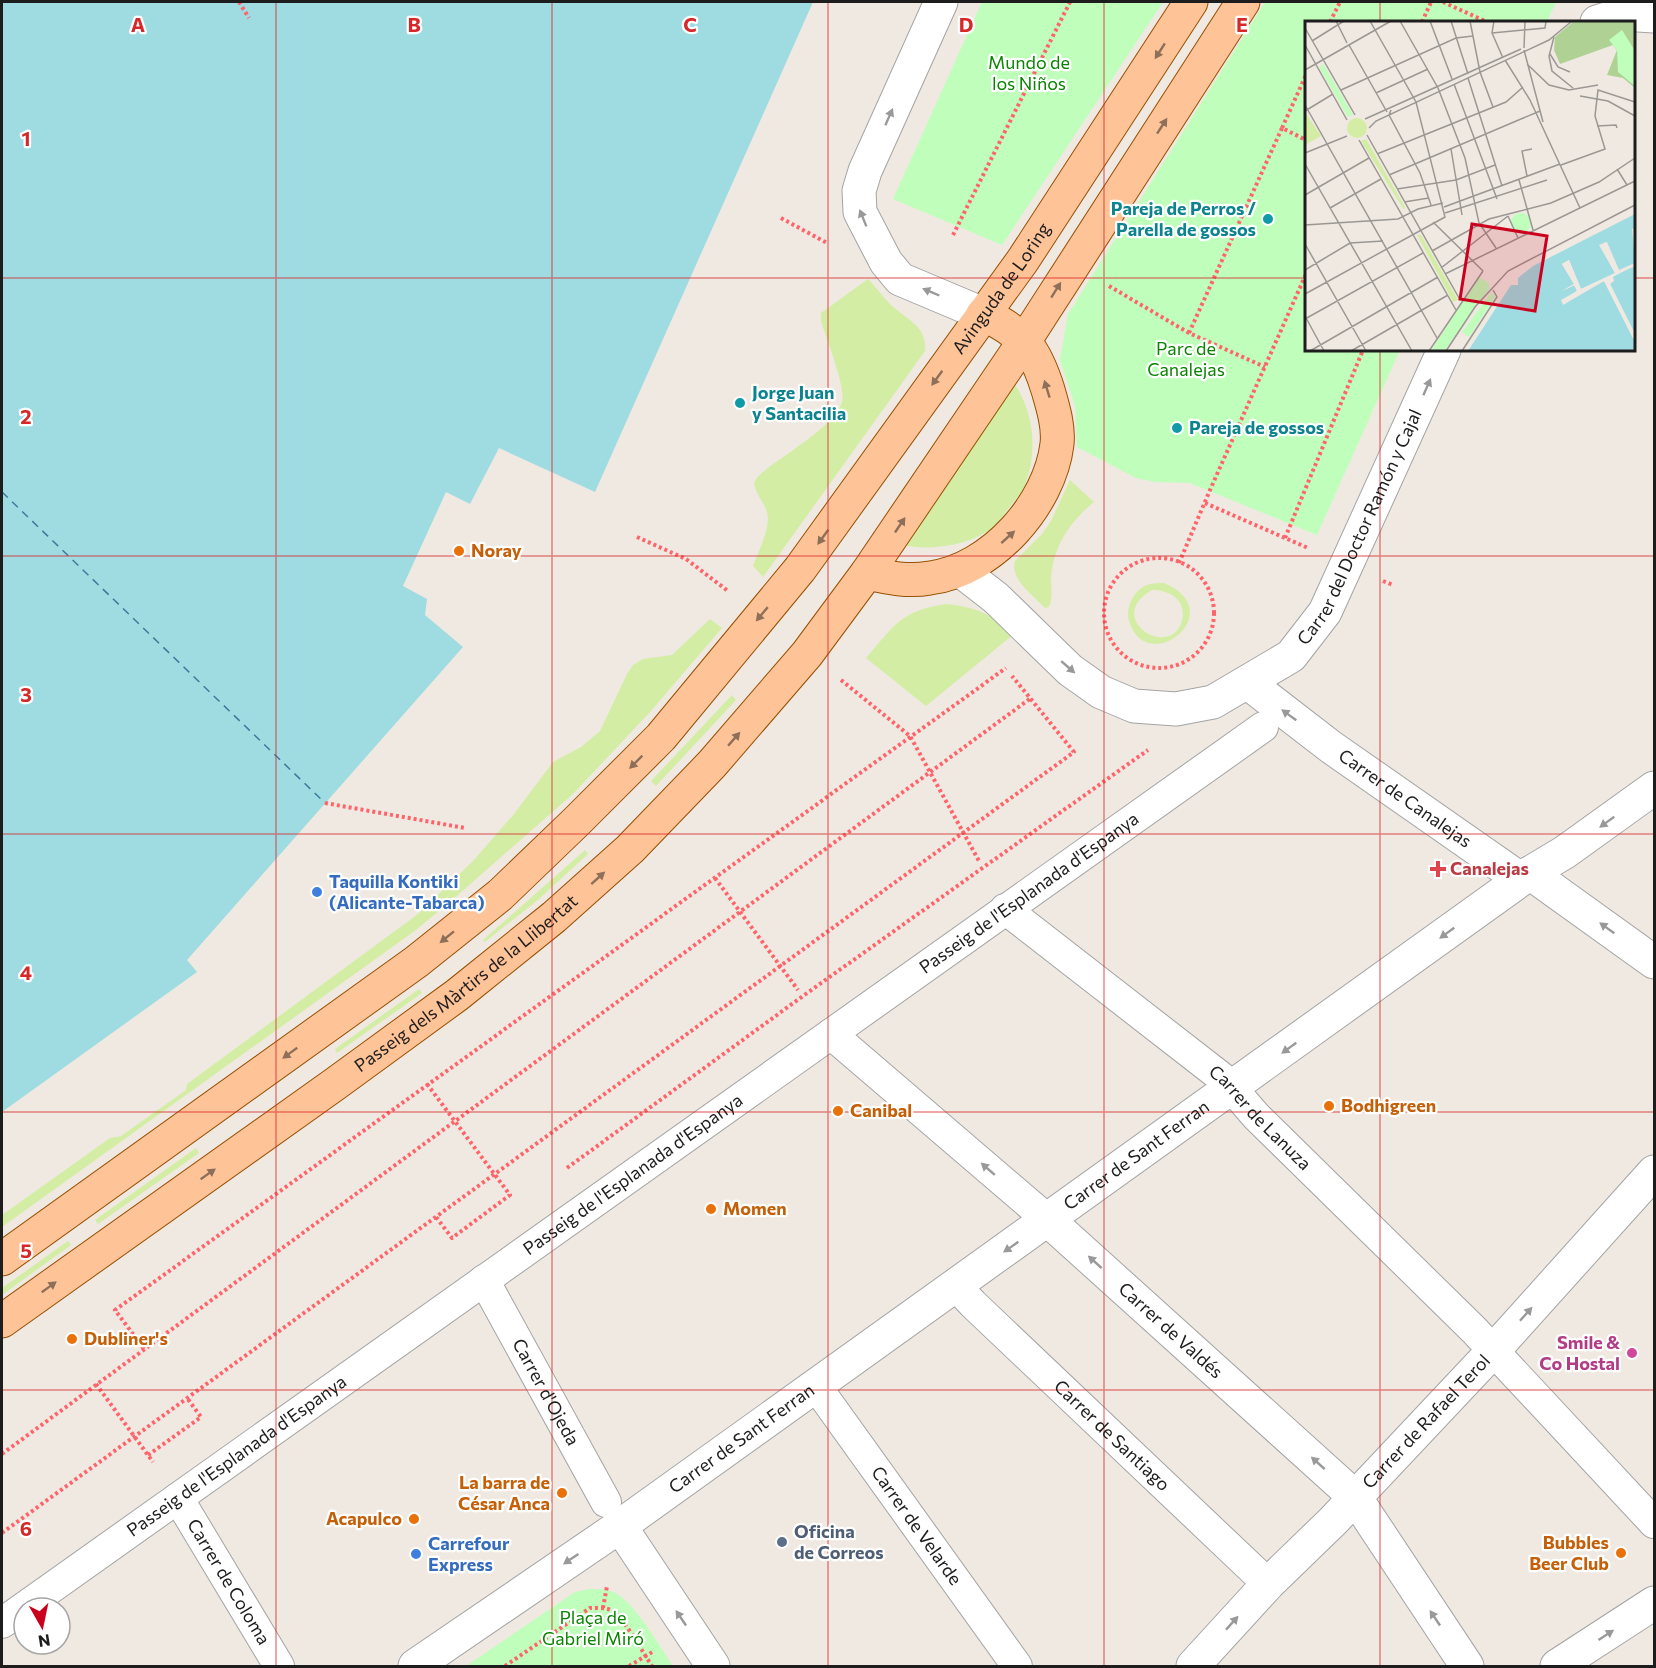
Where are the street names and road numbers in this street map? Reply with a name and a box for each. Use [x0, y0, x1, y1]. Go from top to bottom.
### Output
street label: Avinguda de Loring [947, 218, 1054, 358]
street label: Carrer del Doctor Ramón y Cajal [1292, 405, 1426, 649]
street label: Carrer de Canalejas [1335, 744, 1476, 852]
street label: Passeig de l'Esplanada d'Espanya [914, 807, 1143, 978]
street label: Passeig dels Màrtirs de la Llibertat [350, 889, 582, 1076]
street label: Carrer de Lanuza [1205, 1060, 1316, 1174]
street label: Passeig de l'Esplanada d'Espanya [518, 1088, 746, 1259]
street label: Carrer de Sant Ferran [1059, 1095, 1213, 1214]
street label: Carrer de Valdés [1114, 1277, 1228, 1382]
street label: Carrer d'Ojeda [508, 1334, 585, 1449]
street label: Carrer de Rafael Terol [1357, 1349, 1494, 1493]
street label: Passeig de l'Esplanada d'Espanya [122, 1370, 350, 1541]
street label: Carrer de Santiago [1050, 1375, 1175, 1495]
street label: Carrer de Sant Ferran [664, 1378, 818, 1498]
street label: Carrer de Velarde [867, 1462, 967, 1589]
street label: Carrer de Coloma [183, 1515, 276, 1648]

